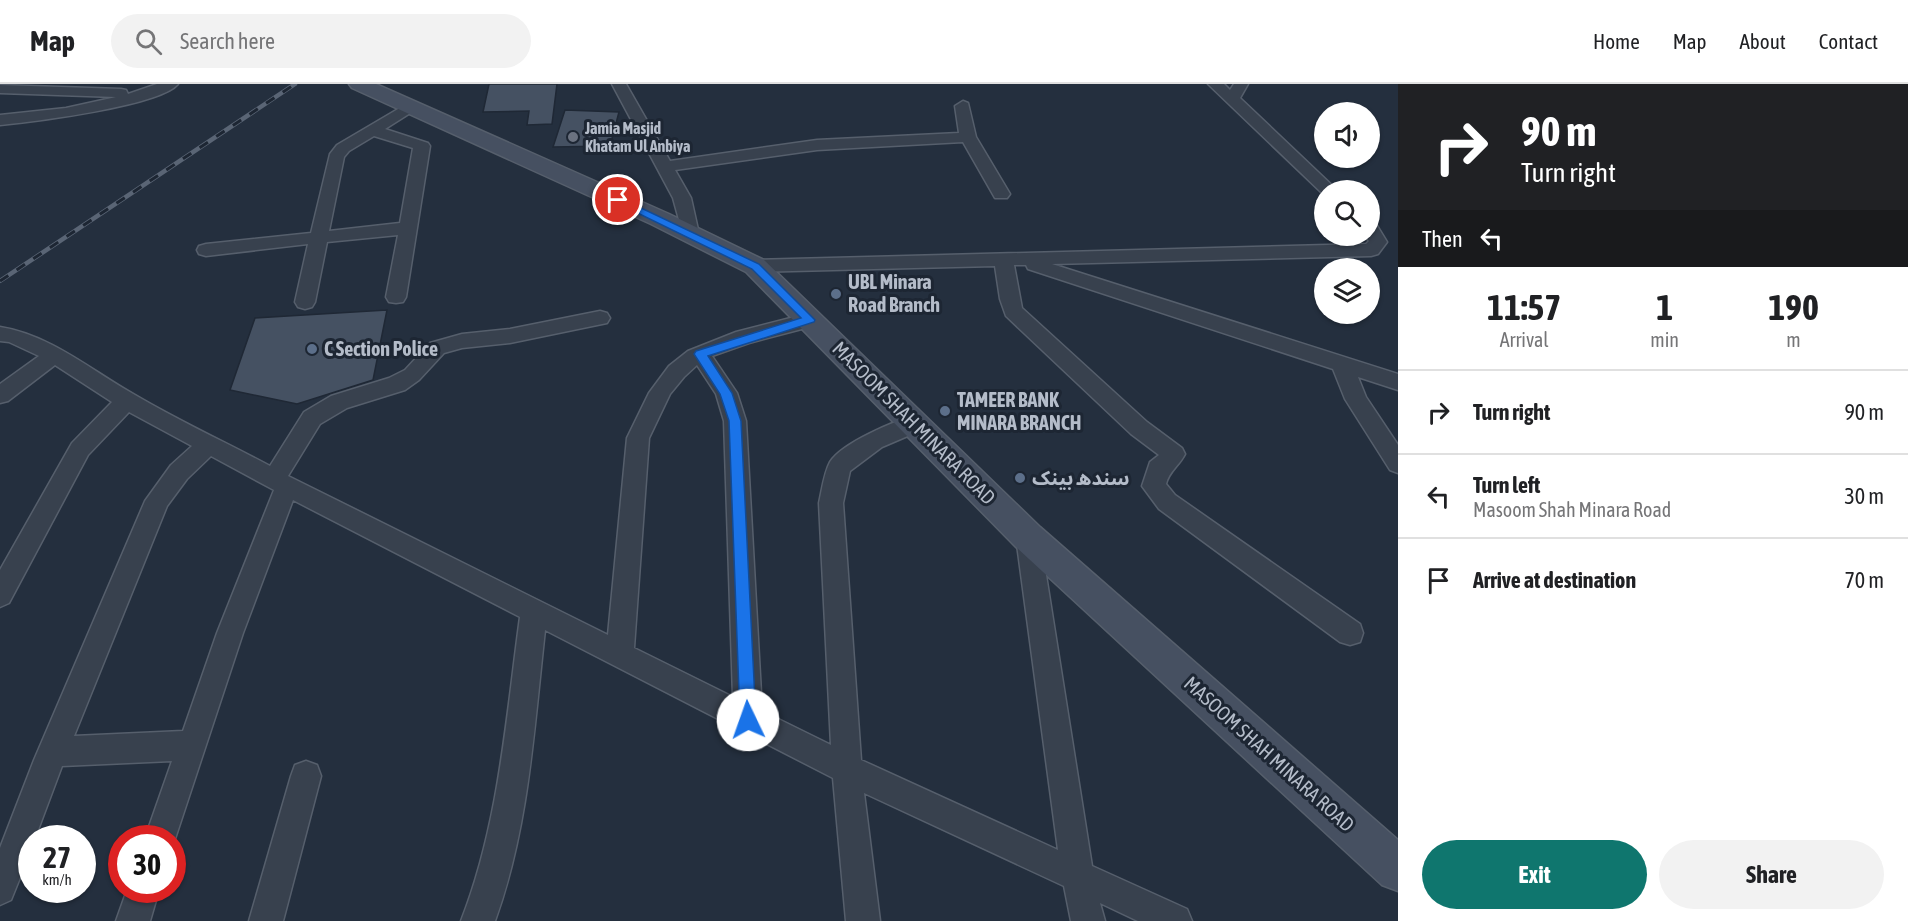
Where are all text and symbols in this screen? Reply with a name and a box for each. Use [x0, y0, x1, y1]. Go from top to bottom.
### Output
search box [111, 14, 531, 68]
text: Map [30, 25, 75, 57]
icon: search [132, 25, 165, 58]
text: Search here [180, 28, 275, 54]
text: Home [1593, 29, 1640, 53]
text: Map [1673, 29, 1707, 53]
text: About [1740, 29, 1786, 53]
text: Contact [1819, 29, 1878, 53]
map controls [1314, 102, 1380, 324]
button: sound [1314, 102, 1380, 168]
text: 90 m [1521, 107, 1596, 155]
icon: right [1422, 108, 1500, 186]
place label: Jamia Masjid Khatam Ul Anbiya [584, 119, 690, 155]
marker: Jamia Masjid Khatam Ul Anbiya [566, 130, 580, 144]
text: Turn right [1521, 157, 1616, 188]
pin [592, 174, 643, 225]
button: search [1314, 180, 1380, 246]
icon: arrive [601, 183, 634, 216]
icon: left [1475, 222, 1508, 255]
text: Then [1422, 226, 1463, 252]
button: layers [1314, 258, 1380, 324]
place label: UBL Minara Road Branch [848, 270, 940, 316]
text: 11:57 [1487, 286, 1561, 328]
text: 1 [1656, 286, 1673, 328]
text: 190 [1768, 286, 1819, 328]
marker: UBL Minara Road Branch [829, 287, 843, 301]
text: Arrival [1500, 328, 1549, 351]
text: min [1650, 328, 1679, 351]
text: m [1786, 328, 1801, 351]
place label: C Section Police [324, 337, 438, 360]
street label: MASOOM SHAH MINARA ROAD [828, 337, 1000, 509]
marker: C Section Police [305, 342, 319, 356]
place label: TAMEER BANK MINARA BRANCH [957, 388, 1081, 434]
icon: right [1422, 396, 1455, 429]
text: Turn right [1473, 399, 1550, 425]
text: 90 m [1844, 399, 1884, 425]
marker: TAMEER BANK MINARA BRANCH [938, 404, 952, 418]
place label: سندھ بینک [1032, 466, 1130, 490]
marker: سندھ بینک [1013, 471, 1027, 485]
text: Turn left [1473, 472, 1540, 498]
icon: left [1422, 480, 1455, 513]
text: 30 m [1844, 483, 1884, 509]
text: Masoom Shah Minara Road [1473, 498, 1671, 521]
icon: arrive [1422, 564, 1455, 597]
text: Arrive at destination [1473, 567, 1636, 593]
text: 70 m [1844, 567, 1884, 593]
street label: MASOOM SHAH MINARA ROAD [1180, 671, 1359, 836]
position arrow [716, 688, 780, 752]
speed limit sign: 30 [108, 825, 186, 903]
text: 27 [43, 840, 71, 874]
button: Exit [1422, 840, 1647, 909]
button: Share [1659, 840, 1884, 909]
text: km/h [42, 871, 72, 888]

